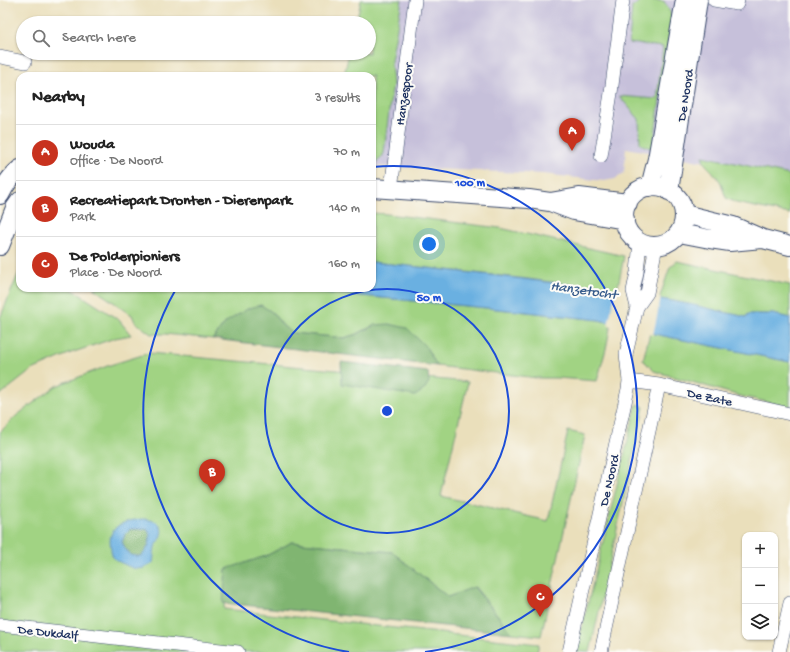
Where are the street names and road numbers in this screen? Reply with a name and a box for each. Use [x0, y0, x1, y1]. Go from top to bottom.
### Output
street label: Hanzespoor [394, 61, 417, 126]
street label: De Noord [675, 67, 698, 123]
street label: De Zate [684, 386, 734, 411]
street label: De Noord [597, 452, 624, 509]
street label: De Dukdalf [16, 623, 80, 644]

